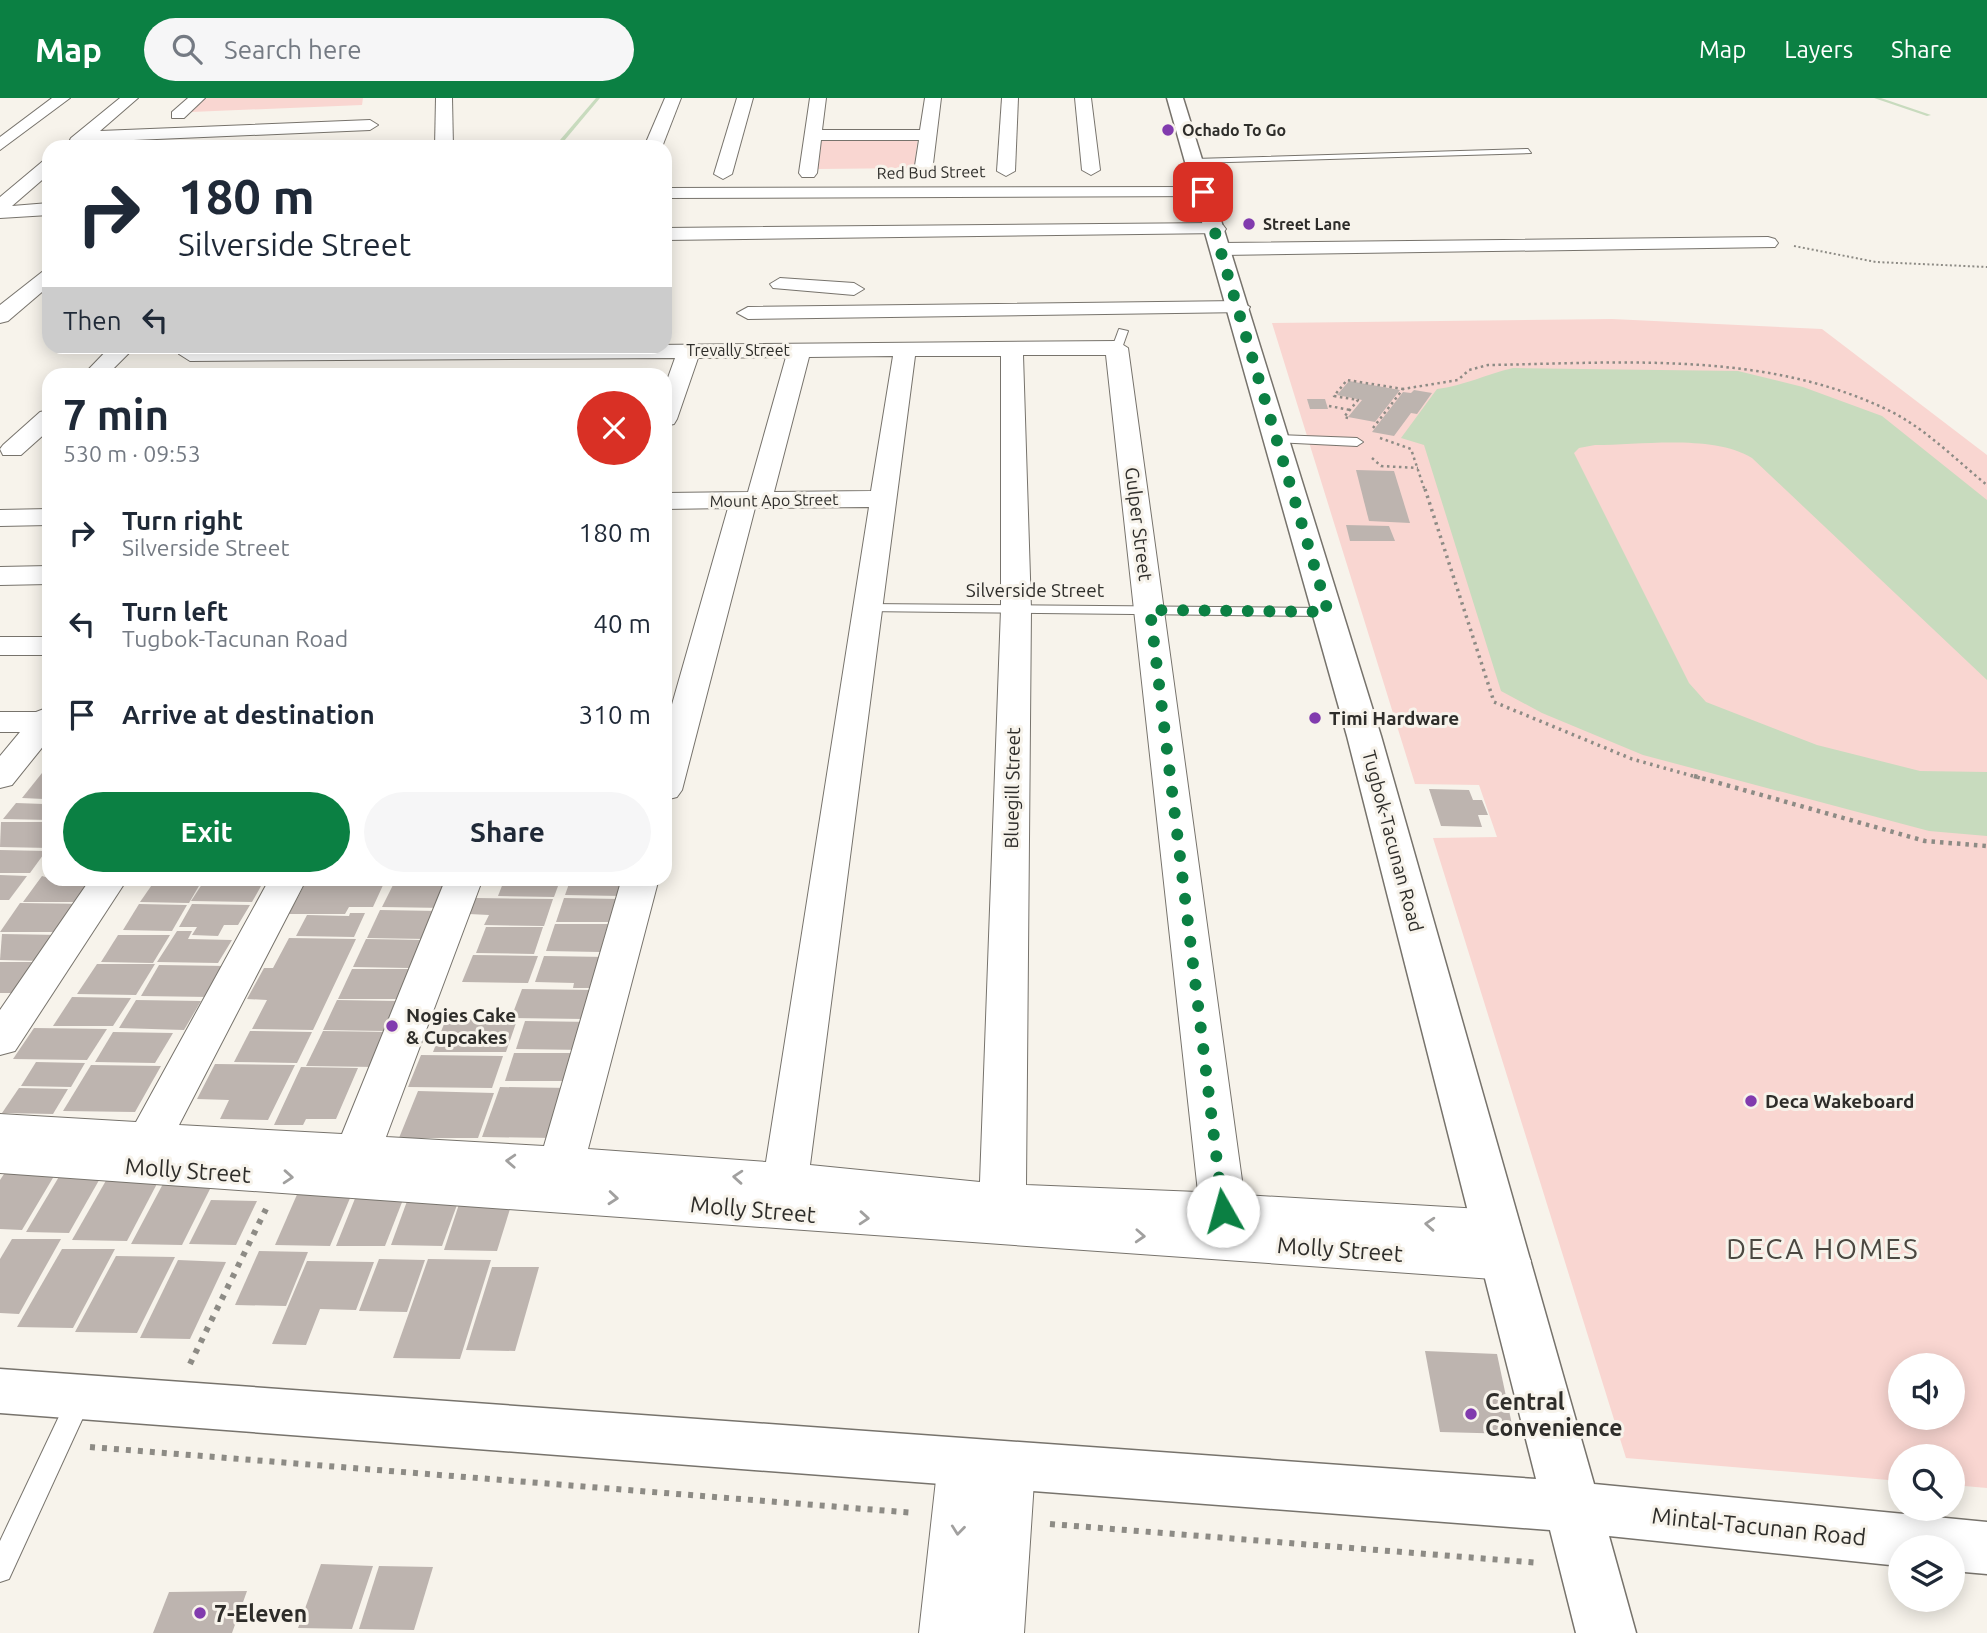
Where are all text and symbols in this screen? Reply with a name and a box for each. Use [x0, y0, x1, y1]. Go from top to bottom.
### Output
search box [144, 18, 634, 81]
icon: search [168, 30, 206, 68]
text: Map [35, 31, 102, 68]
text: Search here [224, 35, 362, 64]
text: Map [1699, 36, 1746, 63]
text: Layers [1784, 36, 1853, 63]
text: Share [1891, 36, 1952, 63]
place label: Ochado To Go [1182, 121, 1286, 139]
marker: Ochado To Go [1160, 122, 1176, 138]
street label: Red Bud Street [876, 162, 986, 182]
pin [1173, 162, 1233, 222]
icon: right [63, 168, 154, 259]
text: 180 m [178, 168, 315, 223]
icon: arrive [1184, 173, 1222, 211]
place label: Street Lane [1263, 215, 1351, 233]
marker: Street Lane [1241, 216, 1257, 232]
text: Silverside Street [178, 226, 411, 262]
icon: left [136, 301, 174, 339]
text: Then [63, 306, 122, 335]
street label: Trevally Street [686, 341, 791, 359]
text: 7 min [63, 391, 169, 438]
button: close [577, 391, 651, 465]
text: 530 m · 09:53 [63, 441, 201, 466]
street label: Gulper Street [1121, 466, 1157, 583]
street label: Mount Apo Street [709, 490, 839, 510]
text: Turn right [122, 506, 243, 535]
icon: right [63, 514, 101, 552]
text: 180 m [579, 518, 651, 547]
text: Silverside Street [122, 535, 289, 560]
street label: Silverside Street [966, 579, 1105, 601]
text: Turn left [122, 597, 228, 626]
icon: left [63, 605, 101, 643]
text: 40 m [593, 609, 651, 638]
text: Tugbok-Tacunan Road [122, 626, 348, 651]
icon: arrive [63, 696, 101, 734]
text: Arrive at destination [122, 700, 375, 729]
text: 310 m [579, 700, 651, 729]
place label: Timi Hardware [1329, 707, 1459, 729]
marker: Timi Hardware [1307, 710, 1323, 726]
street label: Bluegill Street [1000, 727, 1024, 849]
street label: Tugbok-Tacunan Road [1358, 748, 1428, 934]
button: Exit [63, 792, 350, 872]
button: Share [364, 792, 651, 872]
place label: Nogies Cake & Cupcakes [406, 1004, 516, 1048]
marker: Nogies Cake & Cupcakes [384, 1018, 400, 1034]
place label: Deca Wakeboard [1765, 1090, 1915, 1112]
marker: Deca Wakeboard [1743, 1093, 1759, 1109]
street label: Molly Street [124, 1153, 252, 1187]
one-way arrow [506, 1154, 517, 1169]
one-way arrow [283, 1169, 294, 1184]
one-way arrow [733, 1170, 744, 1185]
position arrow [1186, 1174, 1260, 1248]
one-way arrow [608, 1190, 619, 1205]
street label: Molly Street [689, 1191, 817, 1227]
one-way arrow [859, 1210, 870, 1225]
one-way arrow [1424, 1217, 1435, 1232]
one-way arrow [1135, 1228, 1146, 1243]
street label: Molly Street [1276, 1232, 1404, 1266]
district label: DECA HOMES [1726, 1233, 1920, 1264]
map controls [1888, 1353, 1965, 1612]
button: sound [1888, 1353, 1965, 1430]
place label: Central Convenience [1485, 1389, 1622, 1440]
marker: Central Convenience [1463, 1406, 1479, 1422]
button: search [1888, 1444, 1965, 1521]
street label: Mintal-Tacunan Road [1651, 1502, 1867, 1550]
one-way arrow [951, 1524, 966, 1536]
button: layers [1888, 1535, 1965, 1612]
place label: 7-Eleven [214, 1601, 307, 1626]
marker: 7-Eleven [192, 1605, 208, 1621]

